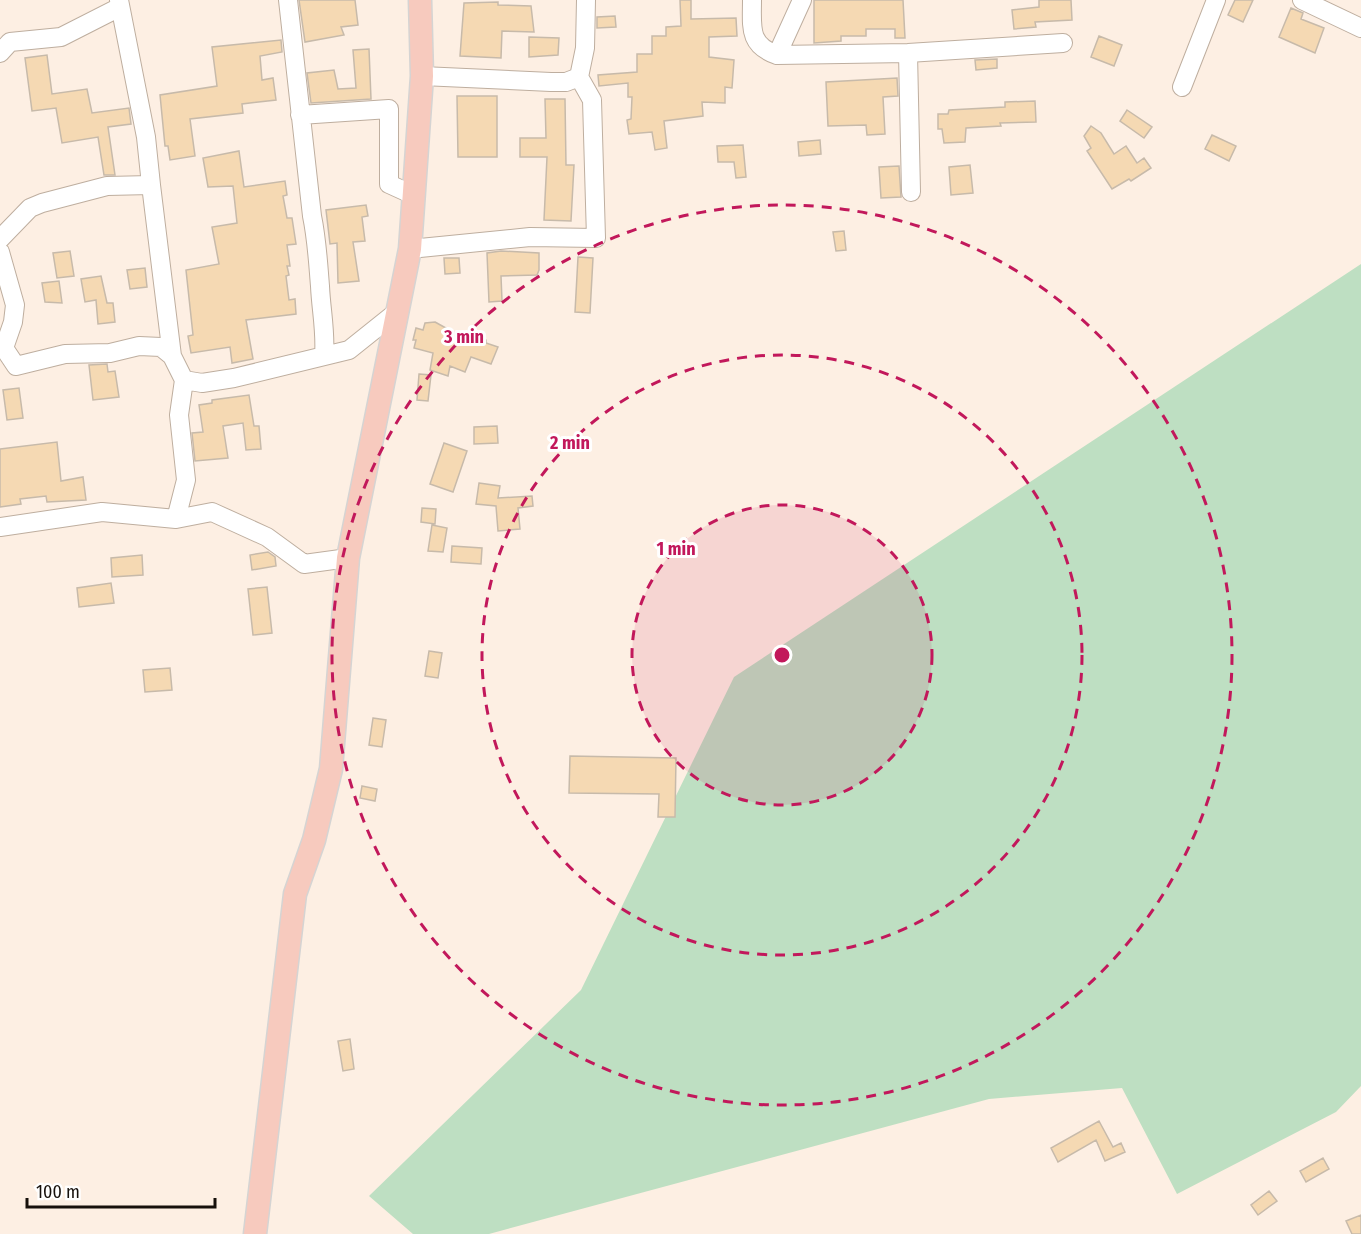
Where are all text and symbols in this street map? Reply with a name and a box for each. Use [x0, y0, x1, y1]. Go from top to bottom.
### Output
text: 3 min [443, 326, 484, 348]
text: 2 min [549, 432, 590, 454]
text: 1 min [656, 538, 696, 560]
centre of rings [772, 645, 792, 665]
scale bar [27, 1171, 214, 1209]
text: 100 m [36, 1181, 80, 1203]

